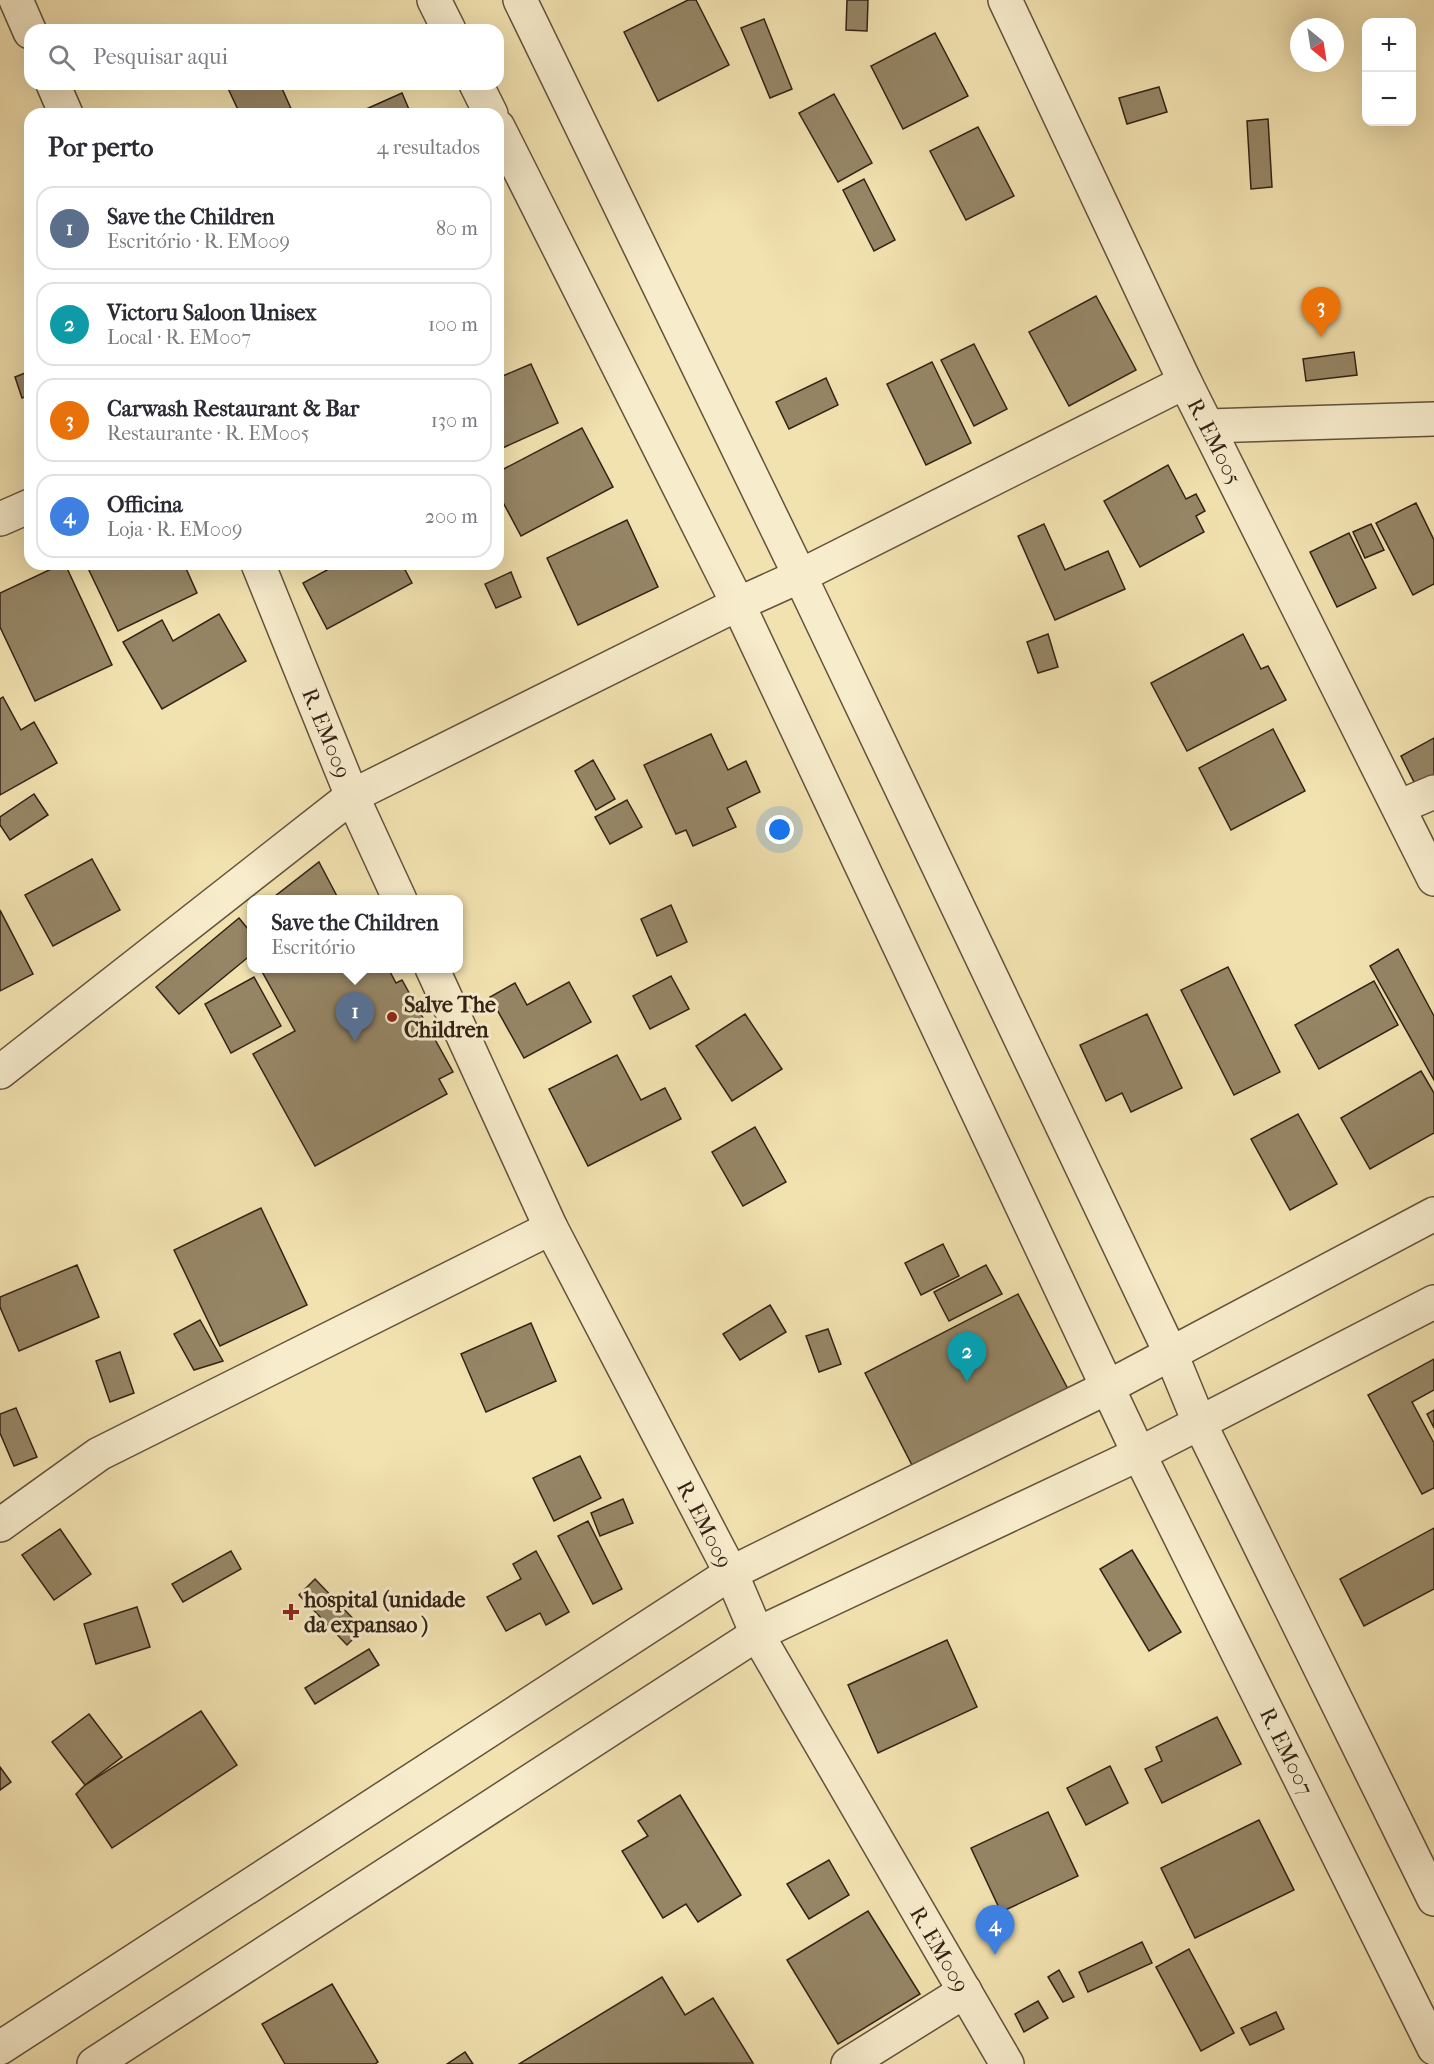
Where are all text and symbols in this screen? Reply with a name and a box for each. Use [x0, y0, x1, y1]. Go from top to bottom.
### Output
north arrow [1290, 18, 1344, 72]
map controls [1362, 18, 1416, 126]
button: + [1362, 18, 1416, 72]
search box [24, 24, 504, 90]
icon: search [45, 41, 78, 74]
text: Pesquisar aqui [93, 44, 228, 70]
button: − [1362, 72, 1416, 126]
text: Por perto [48, 132, 153, 163]
text: 4 resultados [377, 136, 480, 159]
text: Save the Children [107, 204, 274, 230]
text: 1 [66, 217, 73, 240]
text: 80 m [436, 217, 478, 240]
text: Escritório · R. EM009 [107, 230, 290, 253]
pin: 3 [1302, 288, 1340, 337]
text: Victoru Saloon Unisex [107, 300, 317, 326]
text: 2 [64, 313, 75, 336]
text: 100 m [428, 313, 478, 336]
text: Local · R. EM007 [107, 326, 251, 349]
street label: R. EM005 [1181, 394, 1247, 489]
text: Carwash Restaurant & Bar [107, 396, 359, 422]
text: 3 [65, 409, 74, 432]
text: 130 m [431, 409, 478, 432]
text: Restaurante · R. EM005 [107, 422, 309, 445]
text: Officina [107, 492, 183, 518]
text: 4 [64, 505, 75, 528]
text: 200 m [425, 505, 478, 528]
text: Loja · R. EM009 [107, 518, 242, 541]
street label: R. EM009 [296, 685, 356, 782]
your location [765, 815, 794, 844]
popup [247, 895, 463, 973]
text: Save the Children [271, 910, 439, 936]
text: Escritório [271, 936, 356, 959]
pin: 1 [336, 992, 374, 1042]
place label: Salve The Children [404, 992, 496, 1043]
marker: Salve The Children [385, 1010, 399, 1024]
pin: 2 [948, 1332, 986, 1382]
street label: R. EM009 [671, 1476, 737, 1573]
place label: hospital (unidade da expansao ) [303, 1587, 465, 1638]
marker: hospital (unidade da expansao ) [282, 1603, 300, 1621]
street label: R. EM007 [1254, 1704, 1318, 1799]
street label: R. EM009 [904, 1902, 974, 1997]
pin: 4 [976, 1906, 1014, 1955]

